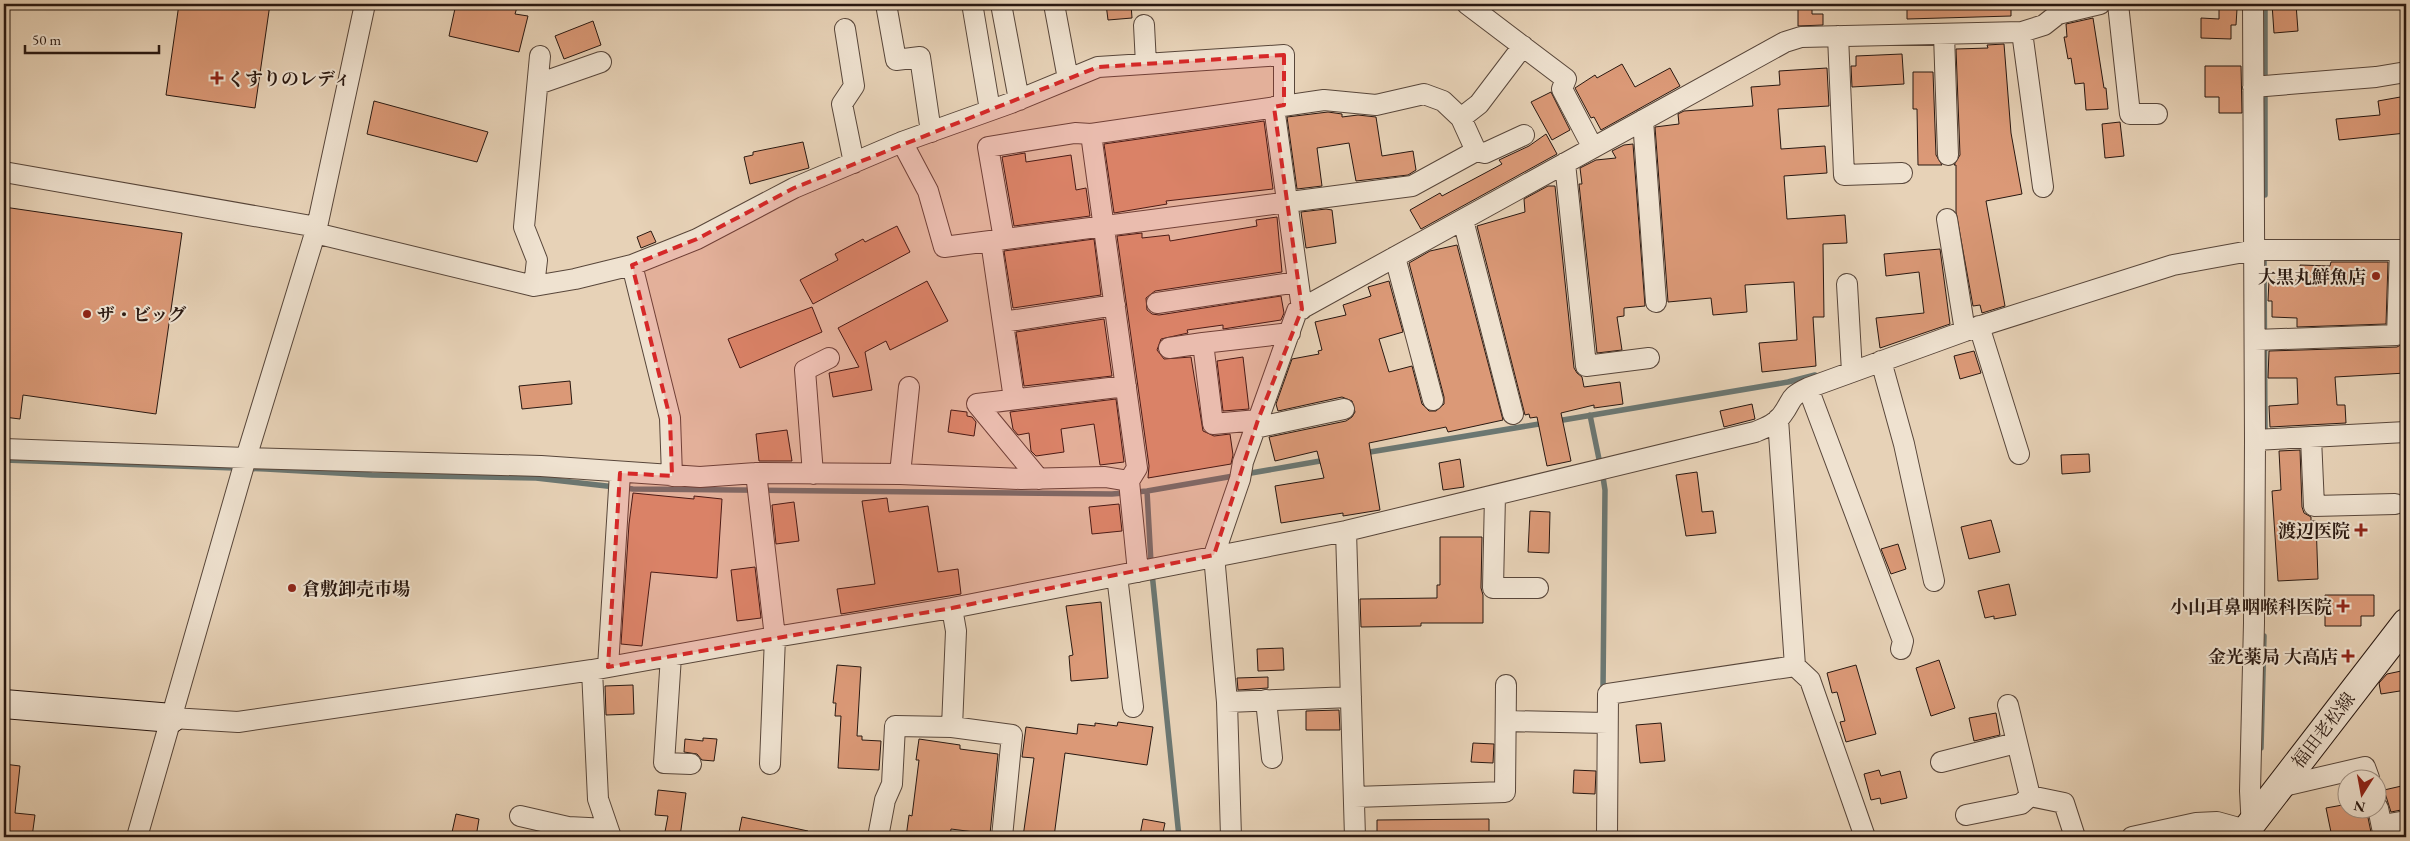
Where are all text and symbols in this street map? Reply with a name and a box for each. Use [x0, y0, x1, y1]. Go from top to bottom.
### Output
scale bar [25, 22, 159, 54]
text: 50 m [32, 30, 61, 49]
place label: くすりのレディ [227, 67, 352, 90]
marker: くすりのレディ [211, 72, 223, 84]
place label: 大黒丸鮮魚店 [2258, 265, 2366, 288]
marker: 大黒丸鮮魚店 [2370, 270, 2382, 282]
place label: ザ・ビッグ [97, 303, 186, 326]
marker: ザ・ビッグ [81, 308, 93, 320]
place label: 渡辺医院 [2278, 519, 2350, 542]
marker: 渡辺医院 [2354, 523, 2368, 537]
place label: 倉敷卸売市場 [302, 577, 410, 600]
marker: 倉敷卸売市場 [286, 582, 298, 594]
place label: 小山耳鼻咽喉科医院 [2170, 595, 2332, 618]
marker: 小山耳鼻咽喉科医院 [2336, 599, 2350, 613]
place label: 金光薬局 大高店 [2208, 645, 2338, 668]
marker: 金光薬局 大高店 [2342, 650, 2354, 662]
street label: 福田老松線 [2286, 687, 2360, 773]
north arrow [2338, 768, 2388, 818]
text: N [2352, 797, 2367, 817]

